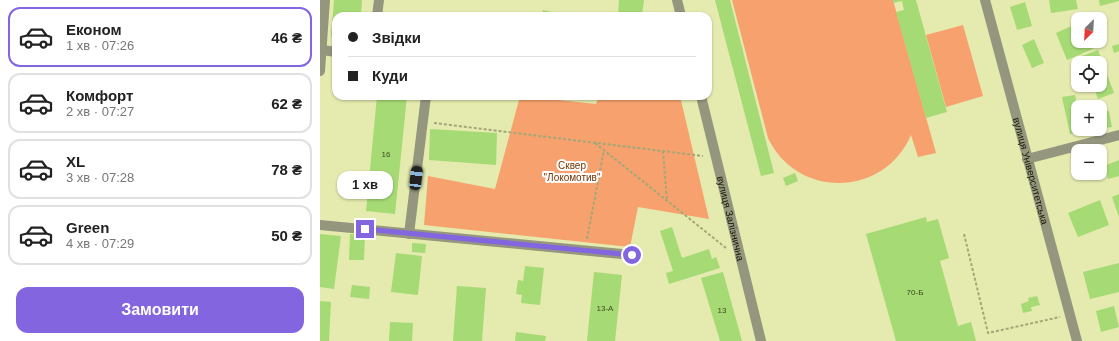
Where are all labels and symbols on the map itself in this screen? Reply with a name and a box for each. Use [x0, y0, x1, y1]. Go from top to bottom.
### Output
north arrow [1071, 12, 1107, 48]
street label: вулиця Університетська [1011, 116, 1050, 226]
house number: 16 [382, 150, 391, 159]
park label: Сквер "Локомотив" [544, 160, 601, 183]
car [409, 165, 423, 191]
callout: 1 хв [337, 171, 393, 199]
street label: вулиця Залізнична [715, 175, 746, 262]
route end [356, 220, 374, 238]
route start [623, 246, 641, 264]
house number: 70-Б [907, 288, 923, 297]
house number: 13-А [597, 304, 614, 313]
house number: 13 [718, 306, 727, 315]

